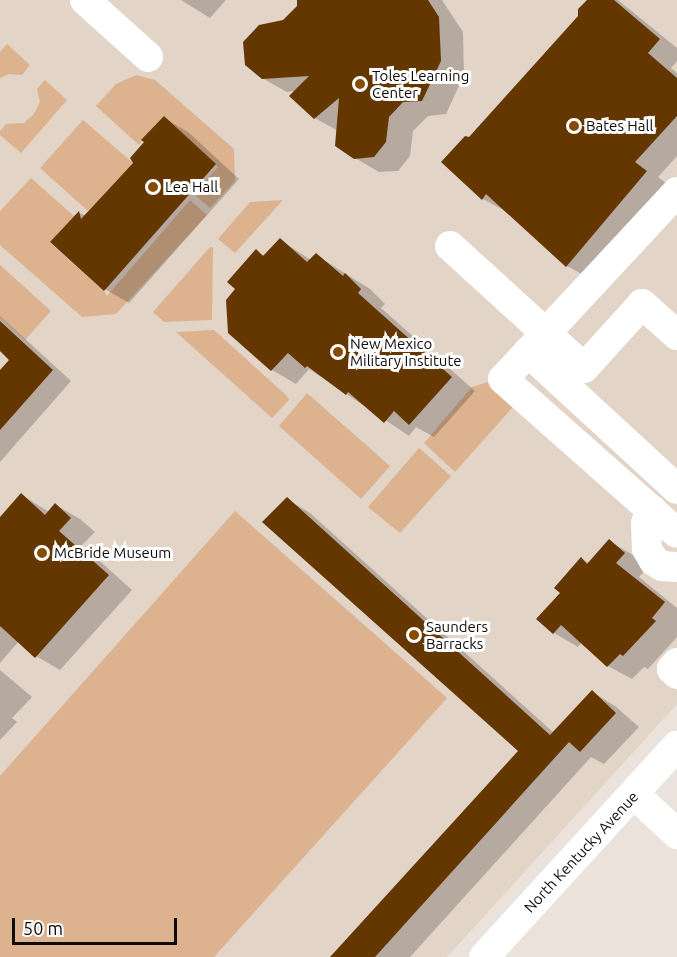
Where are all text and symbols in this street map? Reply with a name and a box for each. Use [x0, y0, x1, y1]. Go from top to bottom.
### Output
place label: Toles Learning Center [372, 66, 469, 101]
marker: Toles Learning Center [353, 77, 367, 91]
place label: Bates Hall [586, 117, 653, 135]
marker: Bates Hall [567, 119, 581, 133]
place label: Lea Hall [165, 178, 218, 196]
marker: Lea Hall [146, 180, 160, 194]
place label: New Mexico Military Institute [350, 334, 462, 369]
marker: New Mexico Military Institute [331, 345, 345, 359]
place label: McBride Museum [54, 544, 171, 562]
marker: McBride Museum [35, 546, 49, 560]
place label: Saunders Barracks [426, 617, 488, 652]
marker: Saunders Barracks [407, 628, 421, 642]
street label: North Kentucky Avenue [520, 788, 642, 916]
scale bar [15, 906, 180, 944]
text: 50 m [23, 918, 63, 938]

